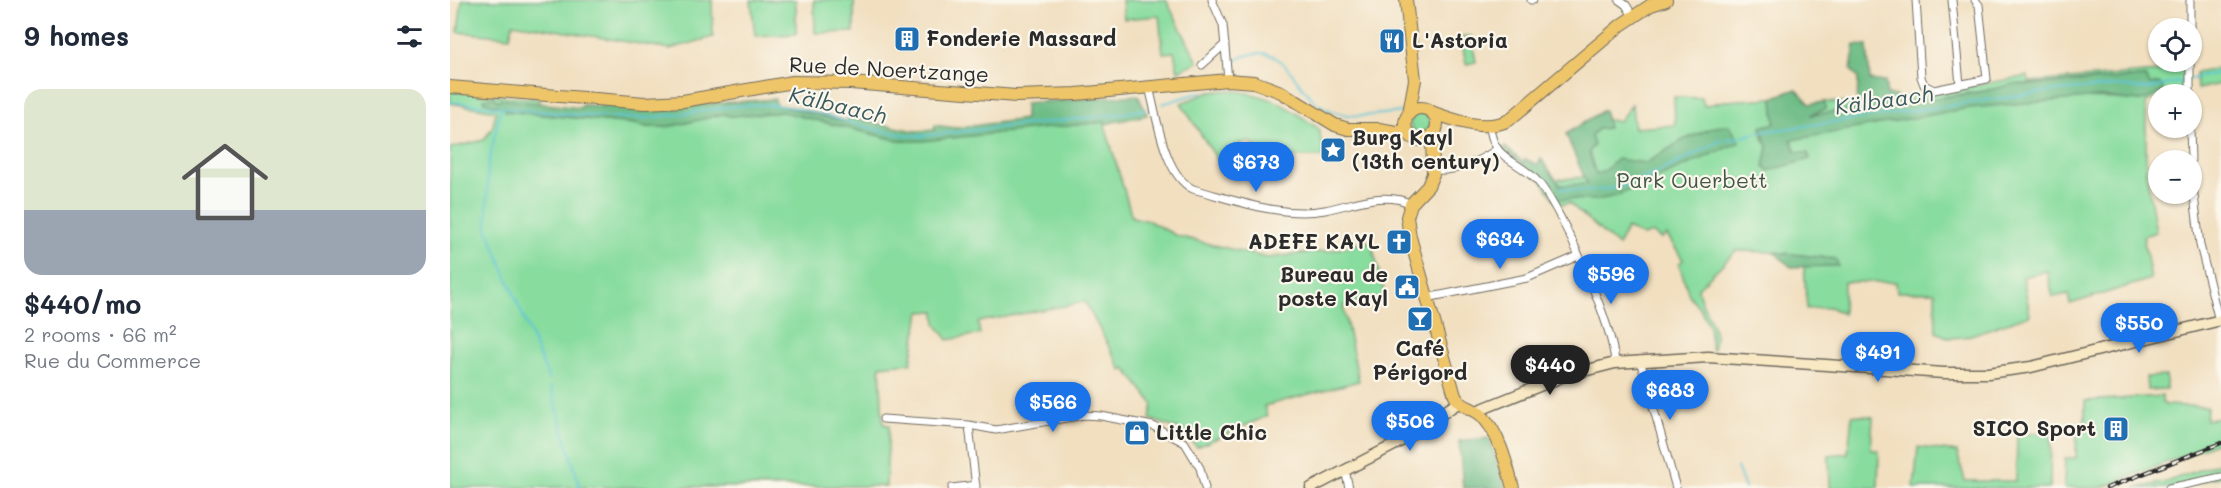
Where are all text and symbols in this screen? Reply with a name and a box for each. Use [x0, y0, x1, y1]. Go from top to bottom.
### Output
map controls [2148, 18, 2202, 204]
button: locate [2148, 18, 2202, 72]
text: 9 homes [24, 19, 129, 53]
icon: filters [393, 20, 426, 53]
building icon: Fonderie Massard [892, 24, 922, 54]
place label: Fonderie Massard [926, 24, 1116, 51]
restaurant icon: L'Astoria [1377, 26, 1407, 56]
place label: L'Astoria [1412, 26, 1508, 53]
street label: Rue de Noertzange [789, 50, 990, 87]
water label: Kälbaach [1833, 78, 1935, 121]
water label: Kälbaach [786, 79, 890, 130]
button: + [2148, 84, 2202, 138]
place label: Burg Kayl (13th century) [1352, 123, 1500, 175]
icon: home [171, 128, 279, 236]
place icon: Burg Kayl (13th century) [1318, 135, 1348, 165]
pin: $673 [1220, 142, 1292, 193]
text: $673 [1232, 148, 1280, 174]
button: − [2148, 150, 2202, 204]
park label: Park Ouerbett [1617, 166, 1767, 193]
pin: $634 [1464, 219, 1536, 270]
text: $634 [1475, 225, 1525, 251]
place label: ADEFE KAYL [1248, 227, 1380, 254]
church icon: ADEFE KAYL [1384, 227, 1414, 257]
pin: $596 [1575, 254, 1647, 305]
place label: Bureau de poste Kayl [1278, 260, 1388, 312]
text: $596 [1587, 260, 1635, 286]
public building icon: Bureau de poste Kayl [1392, 272, 1422, 302]
text: $440/mo [24, 287, 141, 321]
pin: $550 [2103, 303, 2175, 354]
bar icon: Café Périgord [1405, 304, 1435, 334]
text: $550 [2115, 309, 2163, 335]
text: 2 rooms · 66 m² [24, 321, 177, 347]
pin: $491 [1842, 332, 1914, 383]
place label: Café Périgord [1373, 334, 1467, 385]
text: $491 [1855, 338, 1901, 364]
pin: $440 [1514, 345, 1586, 396]
text: Rue du Commerce [24, 347, 201, 373]
text: $440 [1525, 351, 1575, 377]
pin: $683 [1634, 370, 1706, 421]
text: $683 [1646, 376, 1694, 402]
pin: $566 [1017, 382, 1089, 433]
text: $566 [1029, 388, 1077, 414]
pin: $506 [1374, 401, 1446, 452]
text: $506 [1386, 407, 1435, 433]
place label: SICO Sport [1973, 414, 2096, 441]
building icon: SICO Sport [2101, 414, 2131, 444]
shop icon: Little Chic [1122, 418, 1152, 448]
place label: Little Chic [1156, 418, 1267, 445]

